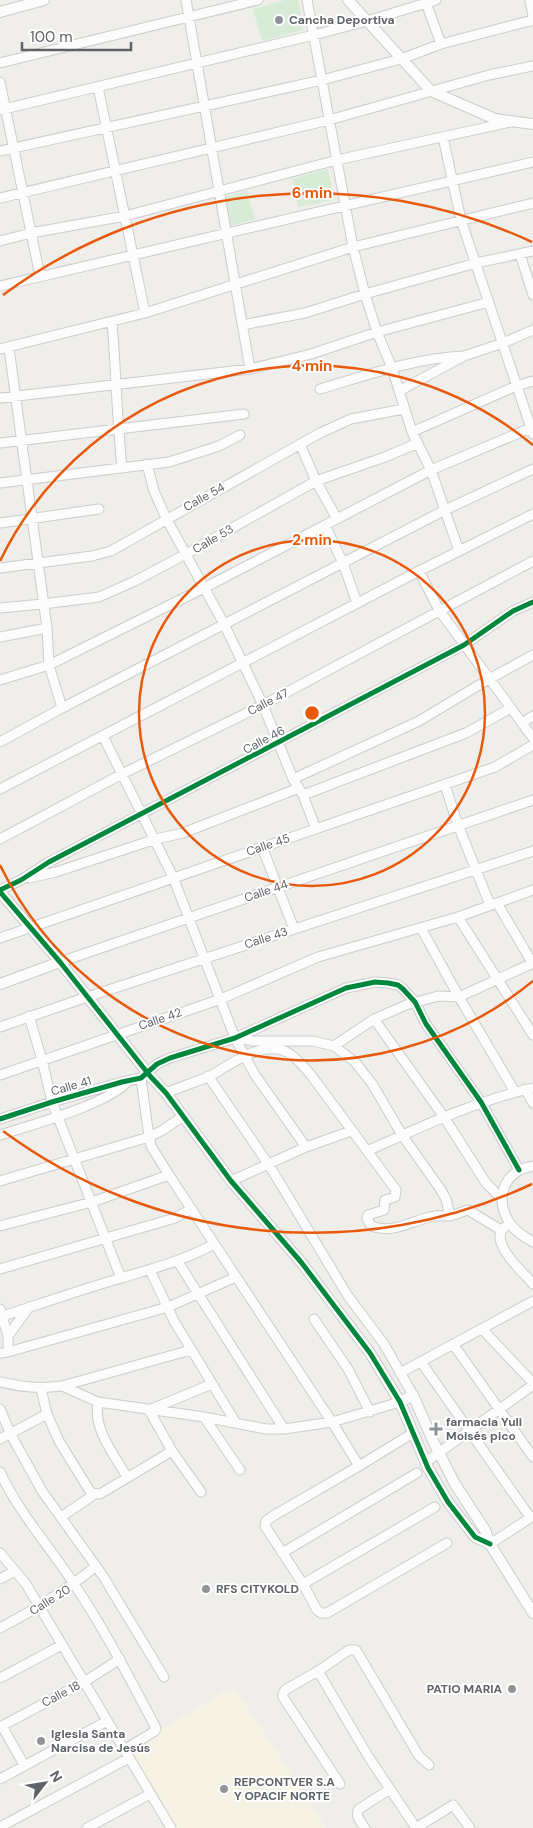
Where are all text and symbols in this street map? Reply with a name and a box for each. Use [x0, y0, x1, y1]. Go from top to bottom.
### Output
place label: Cancha Deportiva [289, 12, 395, 28]
marker: Cancha Deportiva [273, 14, 285, 26]
scale bar [22, 20, 131, 52]
text: 100 m [30, 27, 73, 47]
text: 6 min [292, 183, 332, 203]
text: 4 min [292, 356, 332, 376]
street label: Calle 54 [180, 479, 228, 515]
street label: Calle 53 [190, 521, 236, 557]
text: 2 min [292, 530, 332, 550]
street label: Calle 47 [245, 685, 291, 719]
centre of rings [303, 704, 321, 722]
street label: Calle 46 [240, 722, 288, 758]
street label: Calle 45 [244, 830, 292, 860]
street label: Calle 44 [242, 876, 290, 906]
street label: Calle 43 [242, 923, 290, 953]
street label: Calle 42 [136, 1004, 184, 1034]
street label: Calle 41 [49, 1073, 93, 1099]
place label: farmacia Yuli Moisés pico [446, 1414, 522, 1444]
marker: farmacia Yuli Moisés pico [430, 1423, 442, 1435]
street label: Calle 20 [26, 1581, 74, 1619]
place label: RFS CITYKOLD [216, 1581, 299, 1597]
marker: RFS CITYKOLD [200, 1583, 212, 1595]
street label: Calle 18 [39, 1677, 83, 1711]
place label: PATIO MARIA [427, 1681, 502, 1697]
marker: PATIO MARIA [506, 1683, 518, 1695]
place label: Iglesia Santa Narcisa de Jesús [51, 1726, 150, 1756]
marker: Iglesia Santa Narcisa de Jesús [35, 1735, 47, 1747]
north arrow [20, 1758, 70, 1808]
text: N [46, 1767, 66, 1785]
place label: REPCONTVER S.A Y OPACIF NORTE [234, 1774, 335, 1804]
marker: REPCONTVER S.A Y OPACIF NORTE [218, 1783, 230, 1795]

